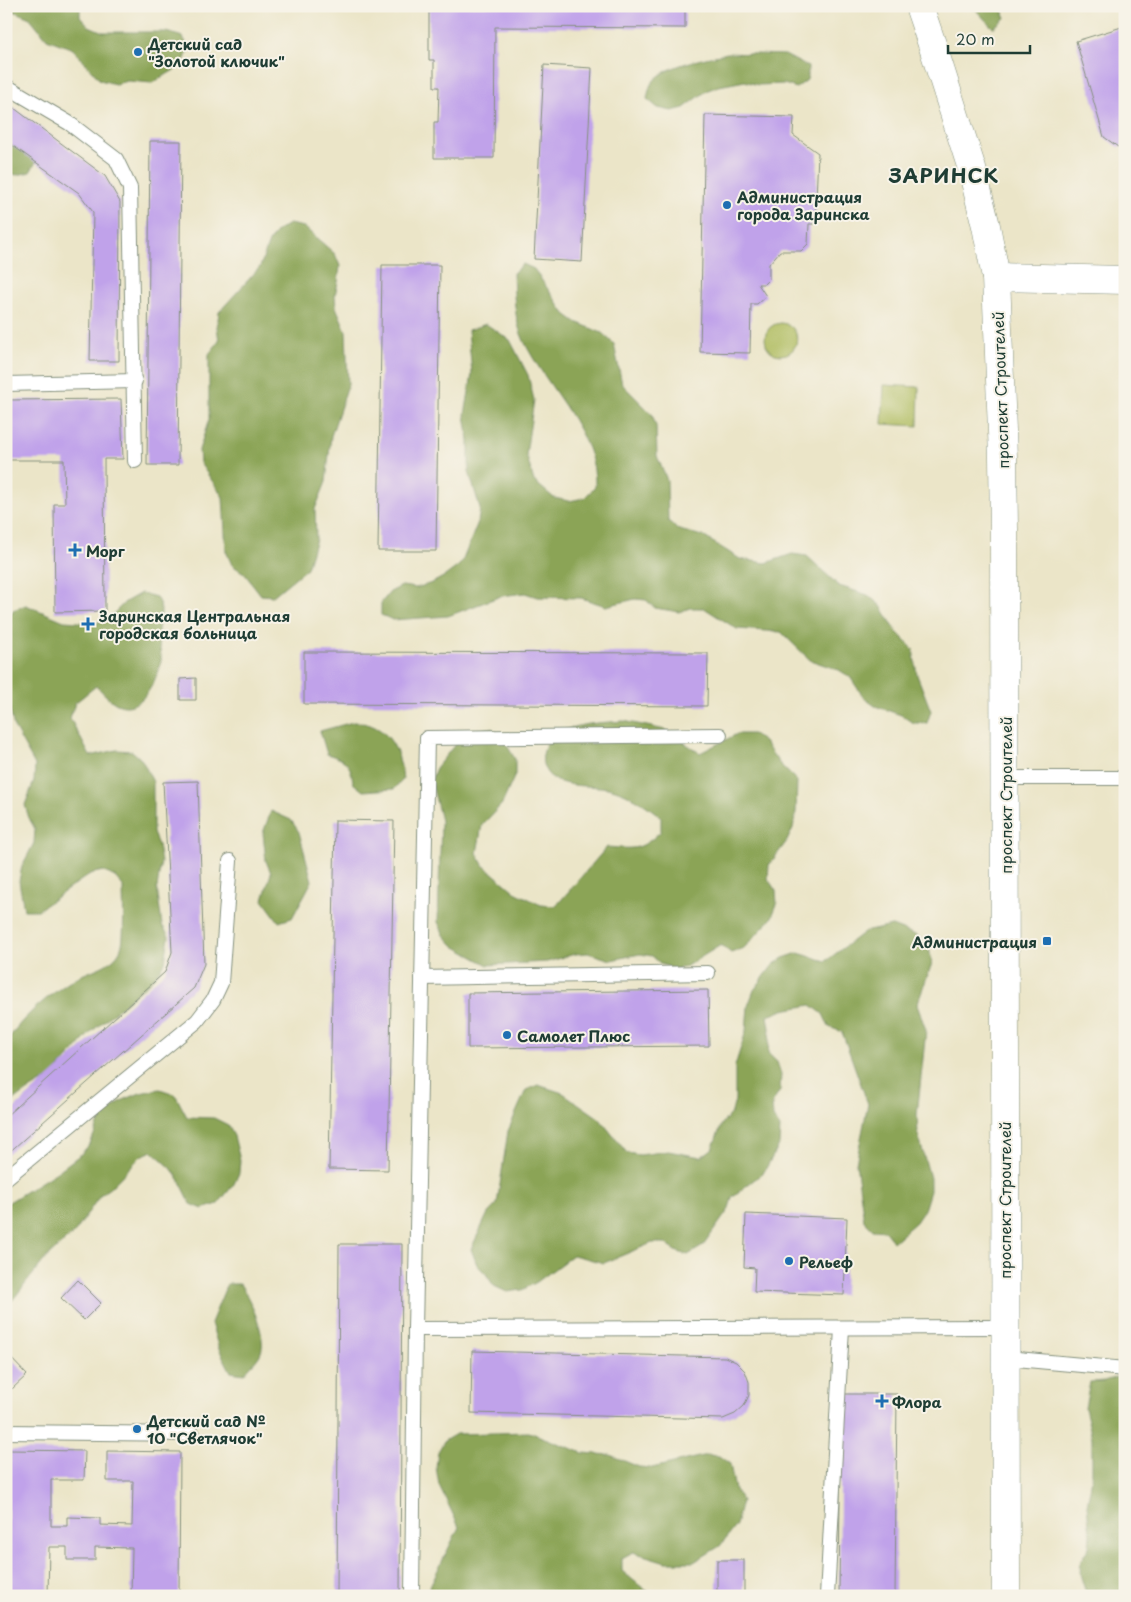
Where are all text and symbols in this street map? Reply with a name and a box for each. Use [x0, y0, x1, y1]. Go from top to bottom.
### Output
scale bar [948, 22, 1031, 54]
text: 20 m [956, 27, 995, 50]
place label: Детский сад "Золотой ключик" [147, 32, 285, 72]
marker: Детский сад "Золотой ключик" [132, 46, 144, 58]
district label: ЗАРИНСК [888, 160, 999, 190]
place label: Администрация города Заринска [737, 185, 870, 225]
marker: Администрация города Заринска [721, 199, 733, 211]
street label: проспект Строителей [986, 311, 1014, 469]
place label: Морг [86, 539, 126, 562]
marker: Морг [68, 543, 82, 557]
place label: Заринская Центральная городская больница [98, 604, 290, 644]
marker: Заринская Центральная городская больница [81, 617, 95, 631]
street label: проспект Строителей [994, 716, 1017, 874]
place label: Администрация [912, 930, 1037, 953]
marker: Администрация [1041, 935, 1053, 947]
place label: Самолет Плюс [517, 1024, 630, 1047]
marker: Самолет Плюс [501, 1029, 513, 1041]
street label: проспект Строителей [993, 1121, 1016, 1279]
place label: Рельеф [799, 1250, 853, 1273]
marker: Рельеф [783, 1255, 795, 1267]
place label: Флора [892, 1390, 942, 1413]
marker: Флора [876, 1395, 888, 1407]
place label: Детский сад № 10 "Светлячок" [146, 1409, 266, 1449]
marker: Детский сад № 10 "Светлячок" [131, 1423, 143, 1435]

